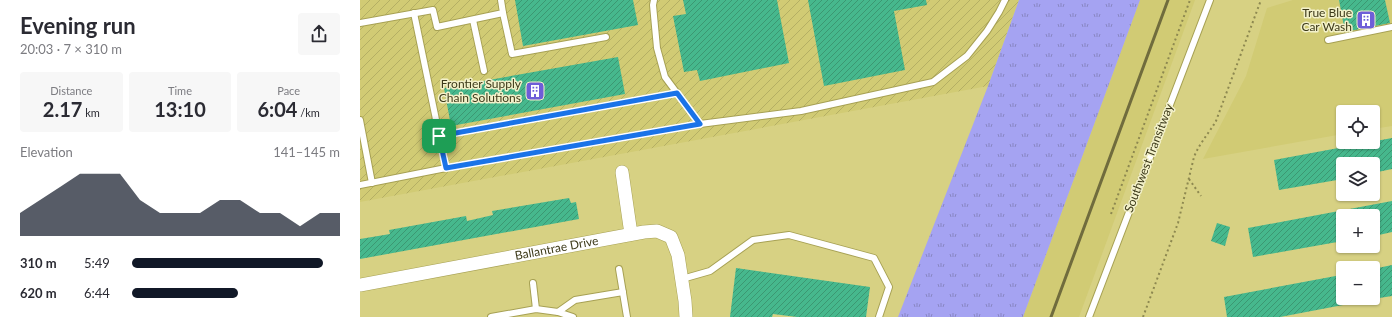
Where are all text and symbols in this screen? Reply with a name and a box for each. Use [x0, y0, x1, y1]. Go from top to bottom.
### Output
place label: True Blue Car Wash [1301, 5, 1352, 34]
building icon: True Blue Car Wash [1355, 9, 1377, 31]
text: Evening run [20, 12, 136, 39]
button: share [298, 13, 340, 55]
text: 20:03 · 7 × 310 m [20, 41, 122, 57]
place label: Frontier Supply Chain Solutions [439, 76, 522, 105]
building icon: Frontier Supply Chain Solutions [524, 80, 546, 102]
text: Distance [50, 84, 92, 97]
text: Time [168, 84, 192, 97]
text: Pace [277, 84, 300, 97]
text: 2.17 [43, 97, 82, 121]
text: 13:10 [154, 97, 206, 121]
text: 6:04 [257, 97, 297, 121]
street label: Southwest Transitway [1121, 101, 1176, 214]
map controls [1336, 105, 1380, 305]
button: locate [1336, 105, 1380, 149]
text: km [82, 106, 100, 119]
text: /km [297, 106, 320, 119]
pin [422, 119, 456, 153]
icon: arrive [428, 125, 450, 147]
text: Elevation [20, 144, 73, 160]
text: 141–145 m [273, 144, 340, 160]
button: layers [1336, 157, 1380, 201]
button: + [1336, 209, 1380, 253]
street label: Ballantrae Drive [514, 233, 599, 263]
text: 310 m [20, 255, 57, 271]
text: 5:49 [84, 255, 110, 271]
button: − [1336, 261, 1380, 305]
text: 620 m [20, 285, 57, 301]
text: 6:44 [84, 285, 110, 301]

